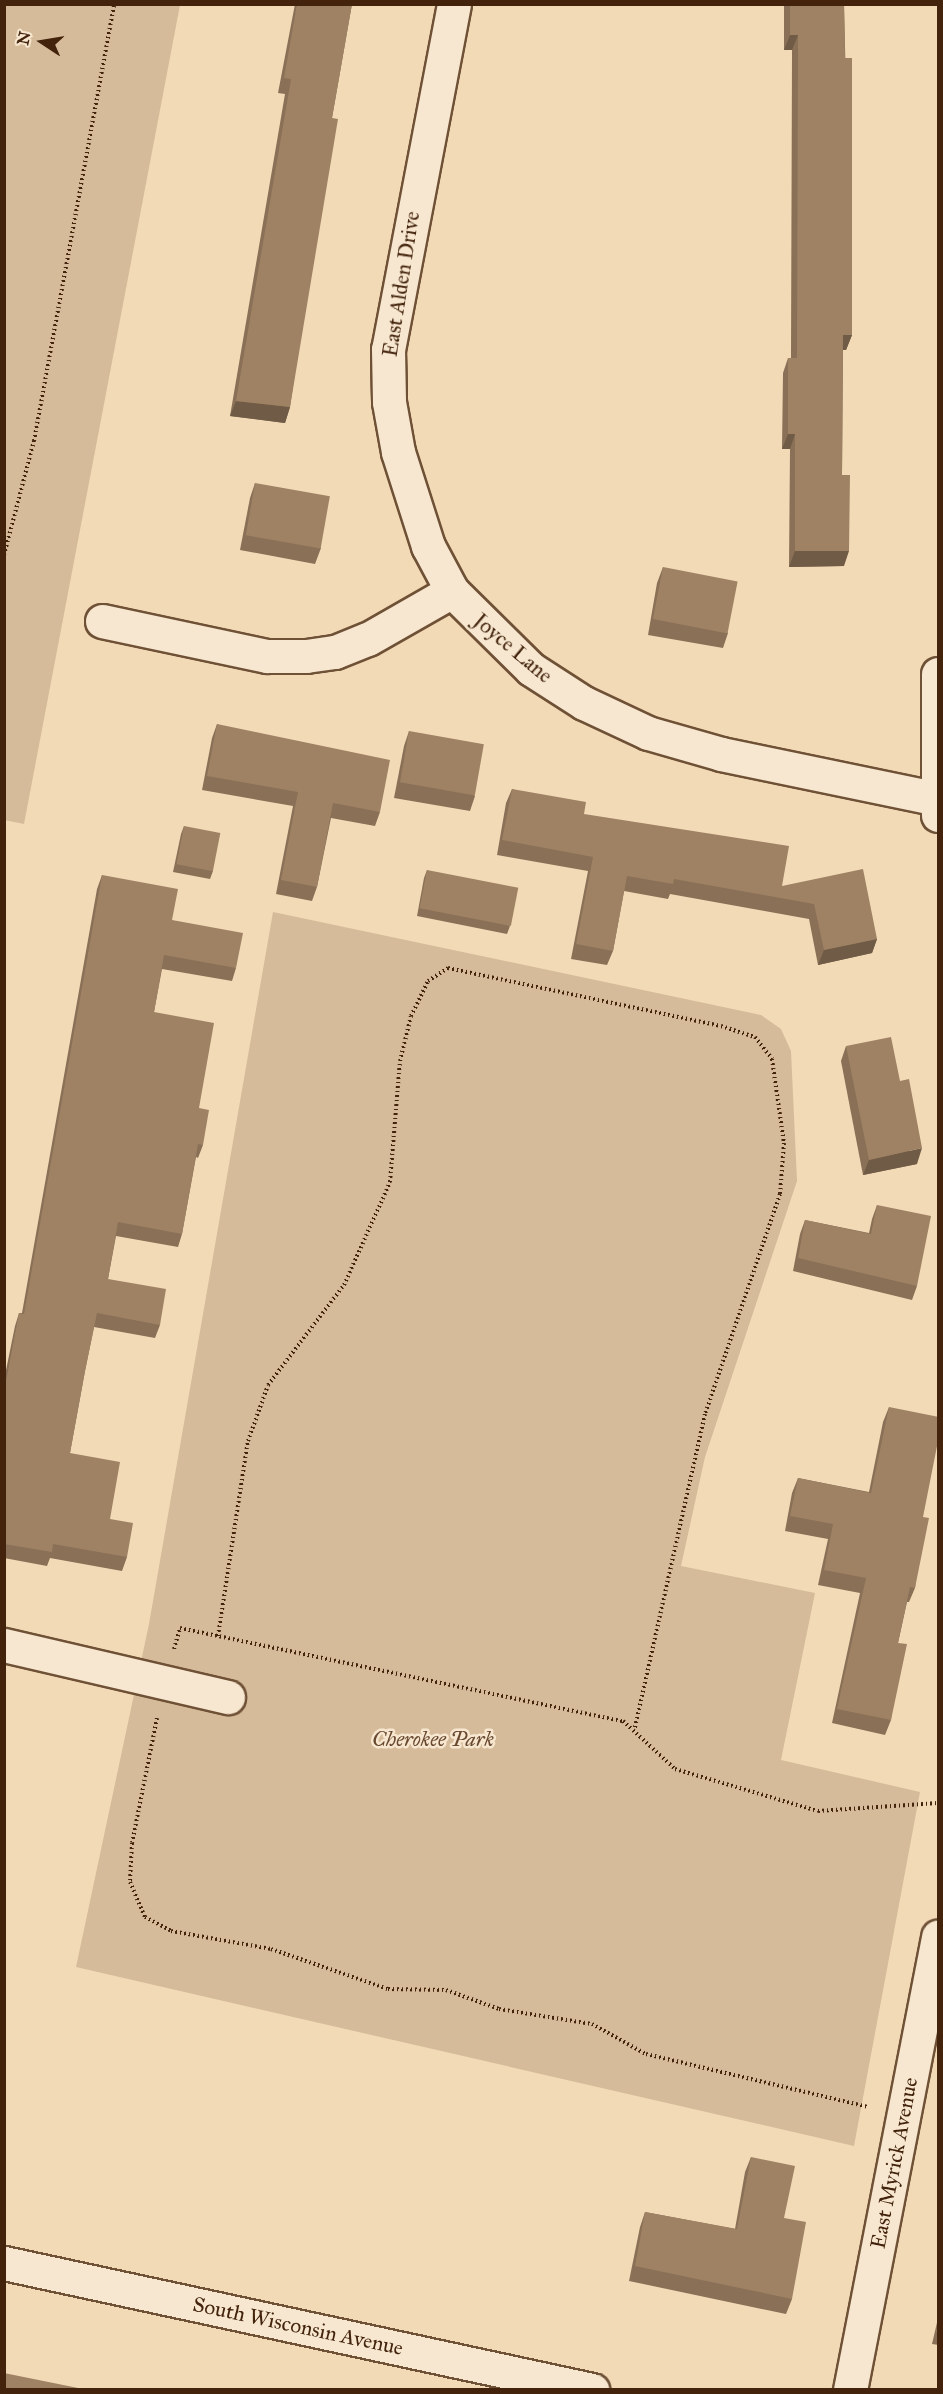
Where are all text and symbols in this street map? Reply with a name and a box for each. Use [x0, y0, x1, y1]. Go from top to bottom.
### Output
north arrow [12, 12, 72, 72]
text: N [13, 30, 35, 47]
street label: East Alden Drive [377, 209, 425, 359]
street label: Joyce Lane [469, 608, 557, 688]
park label: Cherokee Park [372, 1726, 494, 1752]
street label: East Myrick Avenue [865, 2075, 923, 2251]
street label: South Wisconsin Avenue [191, 2291, 405, 2361]

